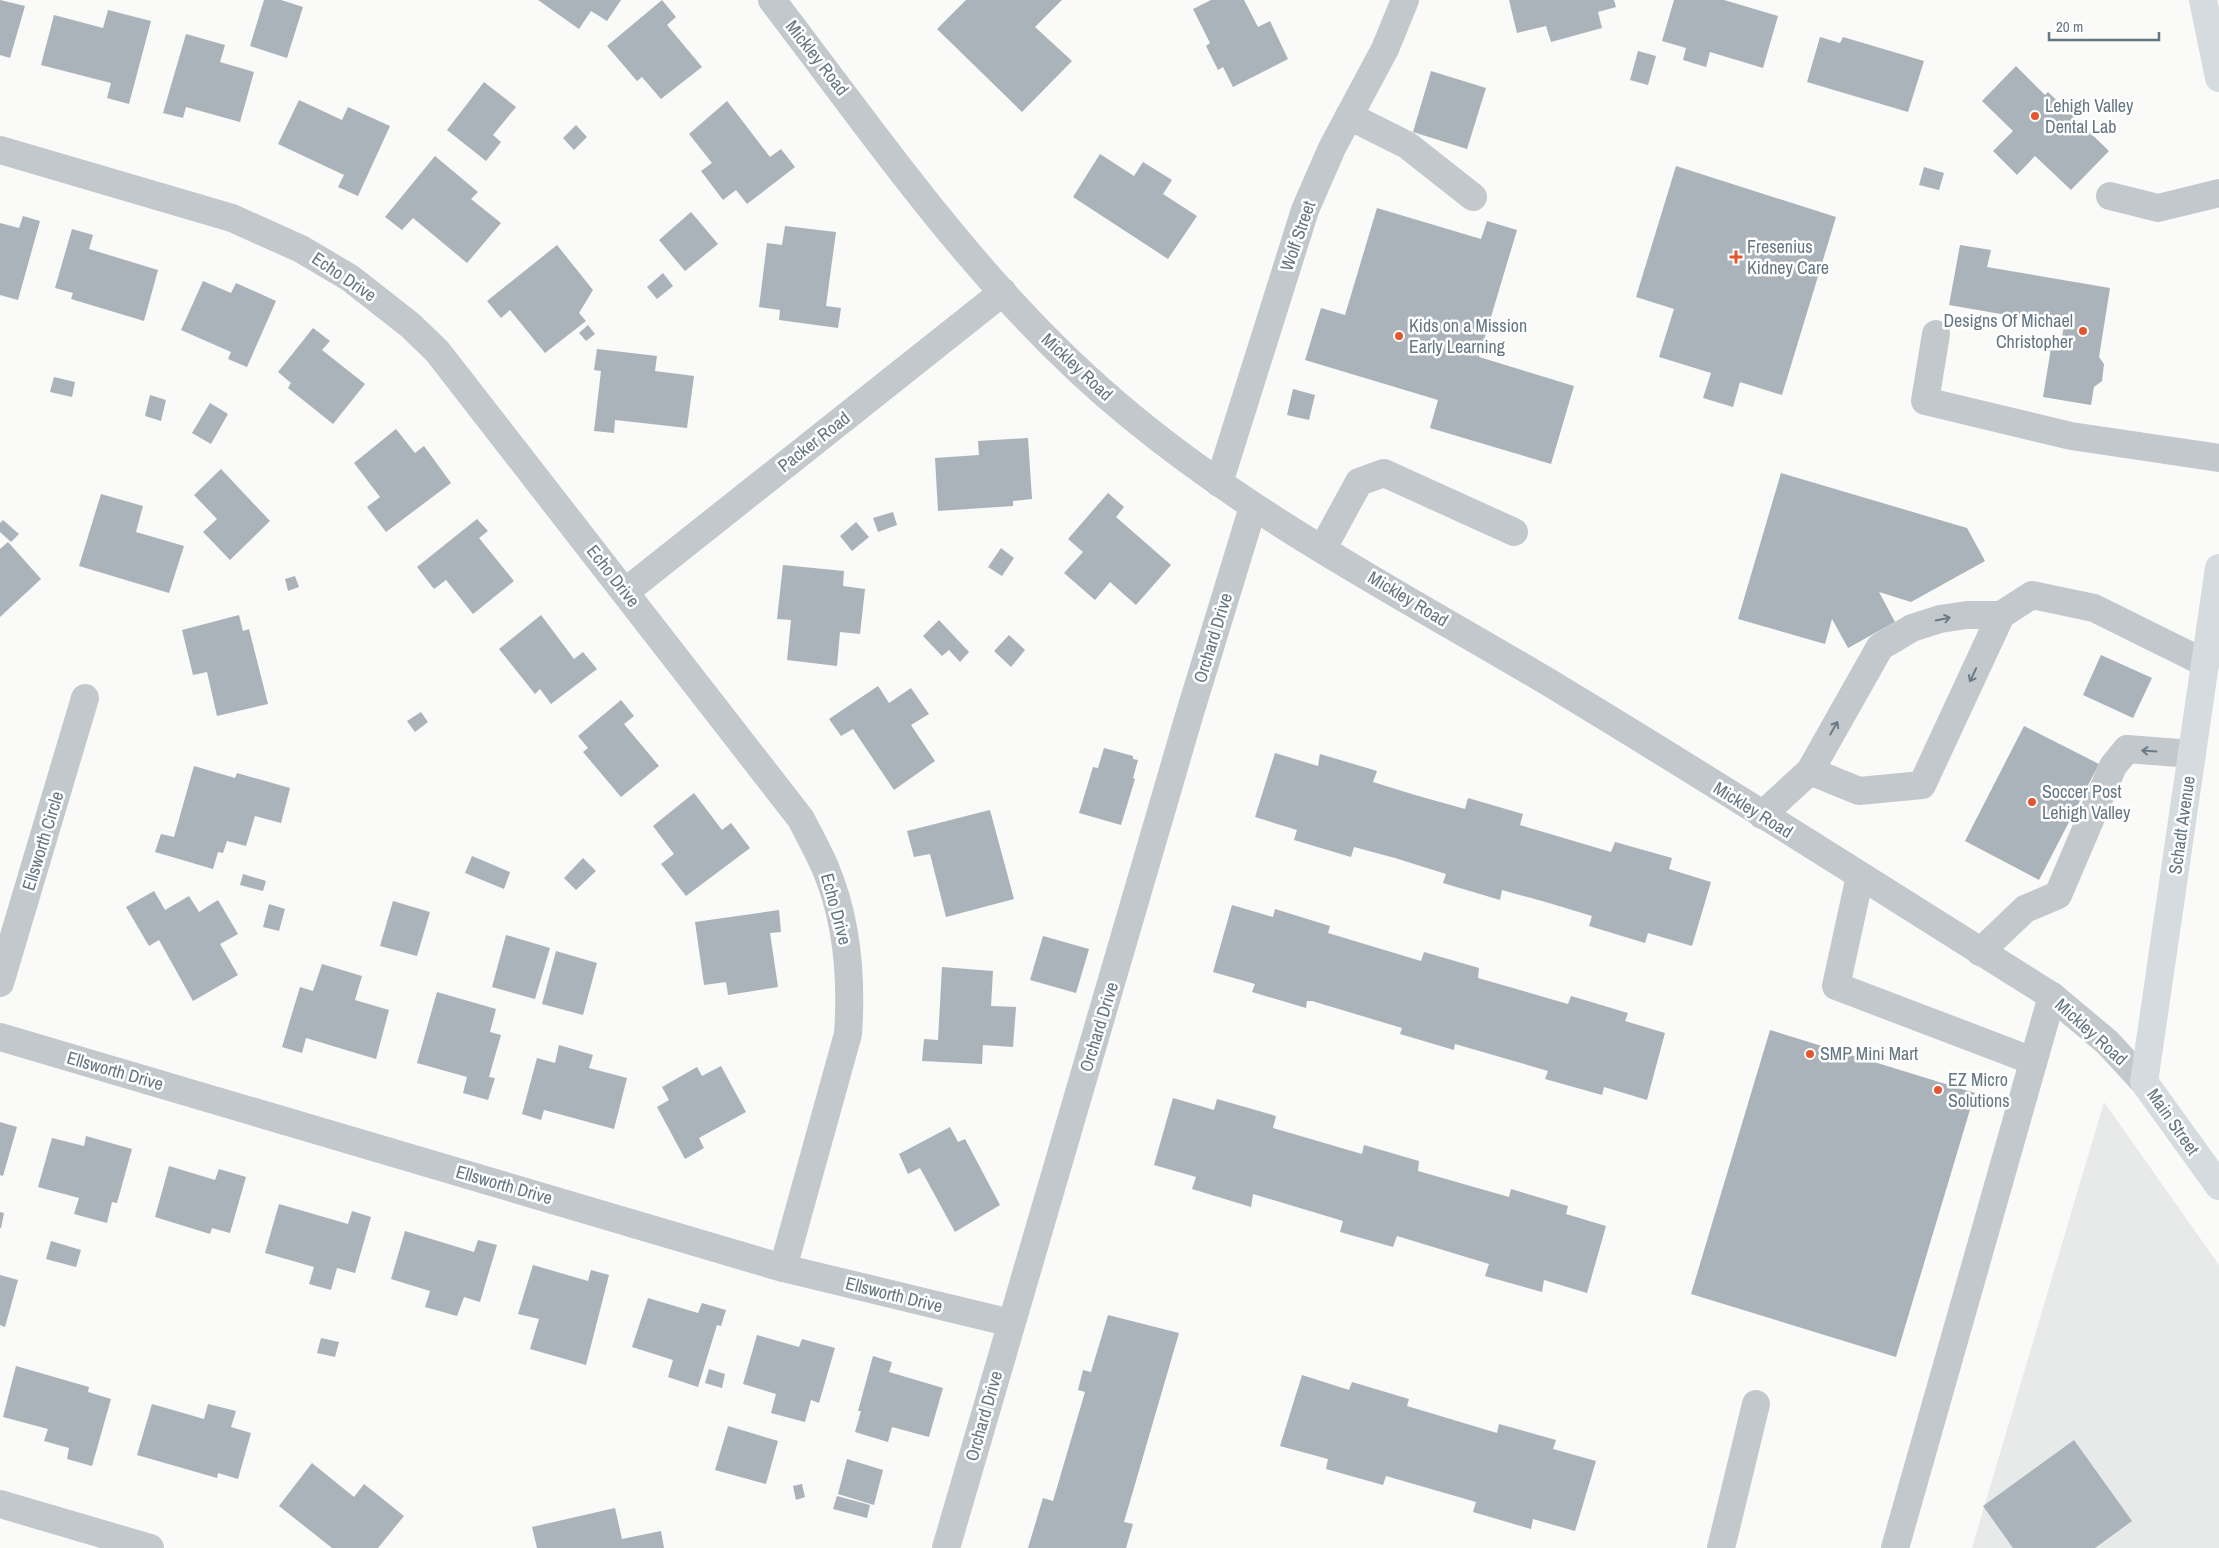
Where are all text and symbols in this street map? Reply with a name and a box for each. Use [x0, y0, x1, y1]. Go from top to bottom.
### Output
scale bar [2049, 10, 2159, 42]
street label: Mickley Road [780, 15, 855, 101]
text: 20 m [2056, 16, 2083, 37]
place label: Lehigh Valley Dental Lab [2045, 93, 2134, 139]
marker: Lehigh Valley Dental Lab [2029, 110, 2041, 122]
street label: Wolf Street [1274, 197, 1321, 274]
place label: Fresenius Kidney Care [1747, 234, 1829, 280]
street label: Echo Drive [307, 246, 382, 307]
marker: Fresenius Kidney Care [1729, 250, 1743, 264]
place label: Designs Of Michael Christopher [1943, 308, 2073, 354]
place label: Kids on a Mission Early Learning [1409, 313, 1527, 359]
marker: Designs Of Michael Christopher [2077, 325, 2089, 337]
street label: Mickley Road [1036, 327, 1119, 406]
marker: Kids on a Mission Early Learning [1393, 330, 1405, 342]
street label: Packer Road [772, 405, 855, 478]
street label: Echo Drive [581, 539, 646, 612]
street label: Mickley Road [1364, 565, 1453, 632]
street label: Orchard Drive [1187, 590, 1238, 686]
one-way arrow [1935, 614, 1951, 623]
one-way arrow [1968, 667, 1978, 682]
one-way arrow [1830, 722, 1840, 736]
one-way arrow [2141, 746, 2157, 756]
street label: Schadt Avenue [2162, 774, 2201, 876]
street label: Mickley Road [1709, 775, 1798, 844]
place label: Soccer Post Lehigh Valley [2042, 779, 2131, 825]
street label: Ellsworth Circle [16, 788, 69, 894]
marker: Soccer Post Lehigh Valley [2026, 796, 2038, 808]
street label: Echo Drive [815, 870, 858, 947]
street label: Orchard Drive [1073, 979, 1124, 1075]
street label: Mickley Road [2050, 992, 2133, 1071]
place label: SMP Mini Mart [1820, 1041, 1918, 1066]
street label: Ellsworth Drive [64, 1045, 166, 1096]
marker: SMP Mini Mart [1804, 1048, 1816, 1060]
place label: EZ Micro Solutions [1948, 1067, 2010, 1113]
street label: Main Street [2141, 1083, 2206, 1160]
marker: EZ Micro Solutions [1932, 1084, 1944, 1096]
street label: Ellsworth Drive [453, 1159, 555, 1210]
street label: Ellsworth Drive [843, 1270, 945, 1319]
street label: Orchard Drive [959, 1368, 1008, 1464]

